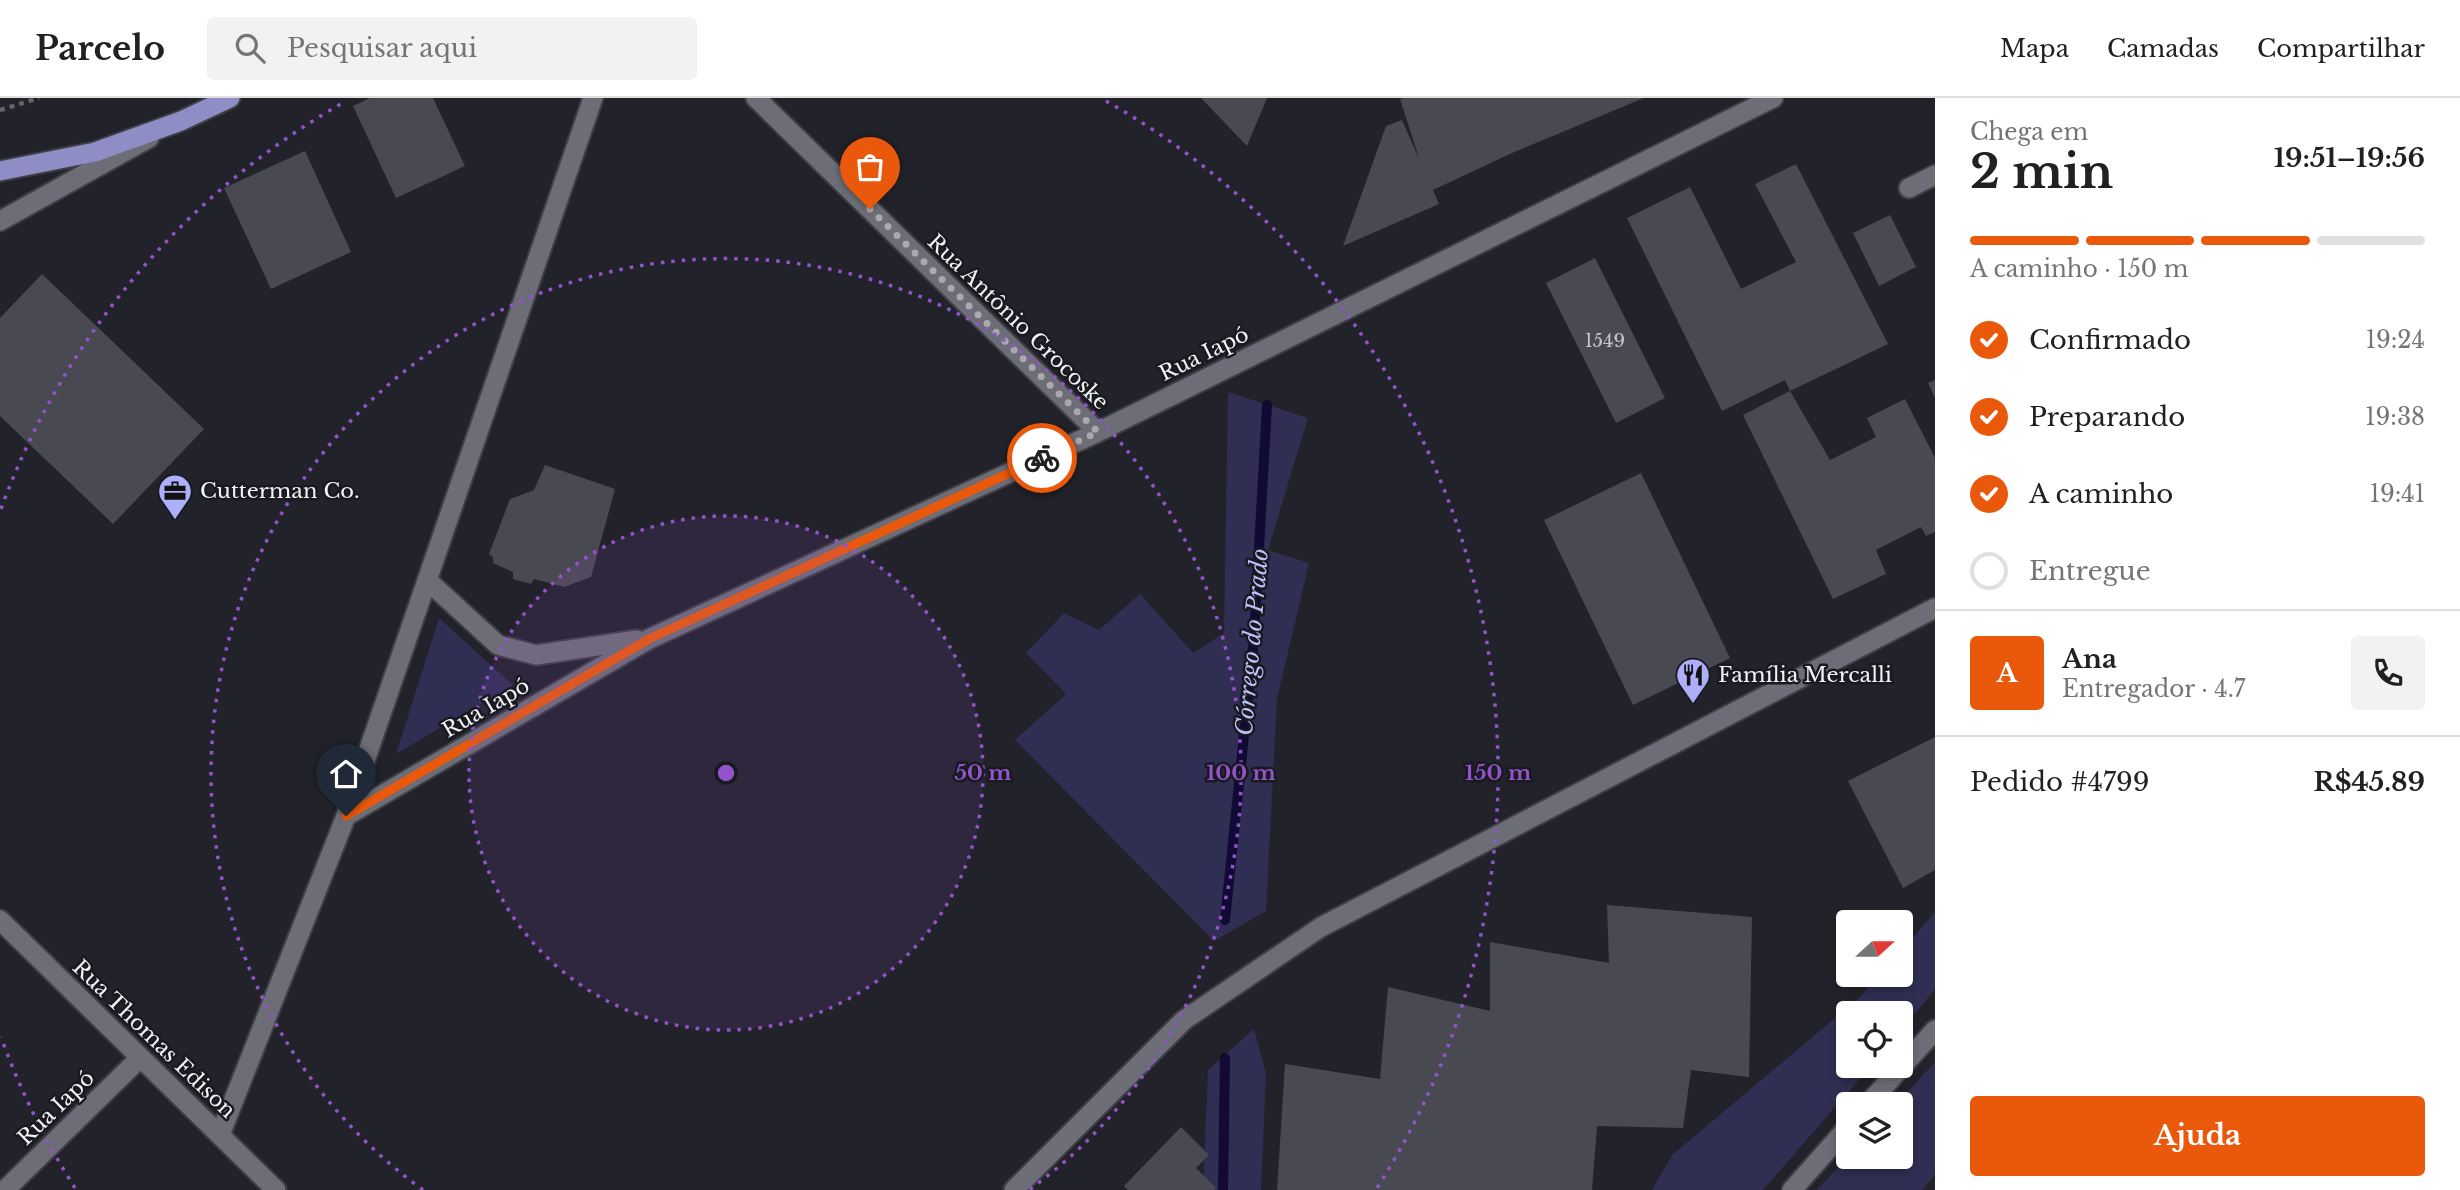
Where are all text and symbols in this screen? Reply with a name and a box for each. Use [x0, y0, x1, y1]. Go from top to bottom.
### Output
search box [207, 17, 697, 80]
text: Parcelo [35, 28, 165, 69]
icon: search [231, 29, 269, 67]
text: Pesquisar aqui [287, 32, 477, 64]
text: Mapa [2000, 34, 2069, 63]
text: Camadas [2107, 34, 2219, 63]
text: Compartilhar [2257, 34, 2425, 63]
text: Chega em [1970, 118, 2088, 146]
pin [840, 137, 900, 209]
text: 19:51–19:56 [2274, 142, 2425, 174]
text: 2 min [1970, 143, 2113, 200]
icon: bag [851, 148, 889, 186]
street label: Rua Antônio Grocoske [922, 229, 1114, 415]
text: A caminho · 150 m [1970, 255, 2189, 283]
street label: Rua Iapó [1155, 321, 1253, 387]
icon: check [1970, 321, 2008, 359]
text: Confirmado [2029, 324, 2191, 356]
text: 19:24 [2366, 326, 2425, 354]
house number: 1549 [1585, 330, 1625, 352]
icon: check [1970, 398, 2008, 436]
text: Preparando [2029, 401, 2185, 433]
text: 19:38 [2365, 403, 2425, 431]
courier [1007, 423, 1077, 493]
icon: bike [1023, 439, 1061, 477]
office icon: Cutterman Co. [156, 472, 194, 521]
icon: check [1970, 475, 2008, 513]
place label: Cutterman Co. [200, 478, 360, 504]
text: A caminho [2029, 478, 2173, 510]
text: 19:41 [2370, 480, 2425, 508]
water label: Córrego do Prado [1230, 547, 1274, 737]
text: Entregue [2029, 555, 2151, 587]
button: phone [2351, 636, 2425, 710]
text: Ana [2062, 643, 2117, 675]
restaurant icon: Família Mercalli [1674, 656, 1712, 705]
text: A [1996, 657, 2018, 689]
place label: Família Mercalli [1718, 662, 1892, 688]
street label: Rua Iapó [438, 673, 534, 743]
text: Entregador · 4.7 [2062, 675, 2245, 703]
pin [316, 744, 376, 816]
icon: home [327, 755, 365, 793]
text: 50 m [954, 760, 1012, 786]
text: 100 m [1206, 760, 1276, 786]
text: 150 m [1465, 760, 1531, 786]
centre of rings [714, 761, 738, 785]
text: Pedido #4799 [1970, 766, 2149, 798]
text: R$45.89 [2314, 766, 2425, 798]
north arrow [1836, 910, 1913, 987]
map controls [1836, 910, 1913, 1169]
street label: Rua Thomas Edison [67, 954, 241, 1124]
button: locate [1836, 1001, 1913, 1078]
street label: Rua Iapó [12, 1065, 100, 1151]
button: layers [1836, 1092, 1913, 1169]
button: Ajuda [1970, 1096, 2425, 1176]

